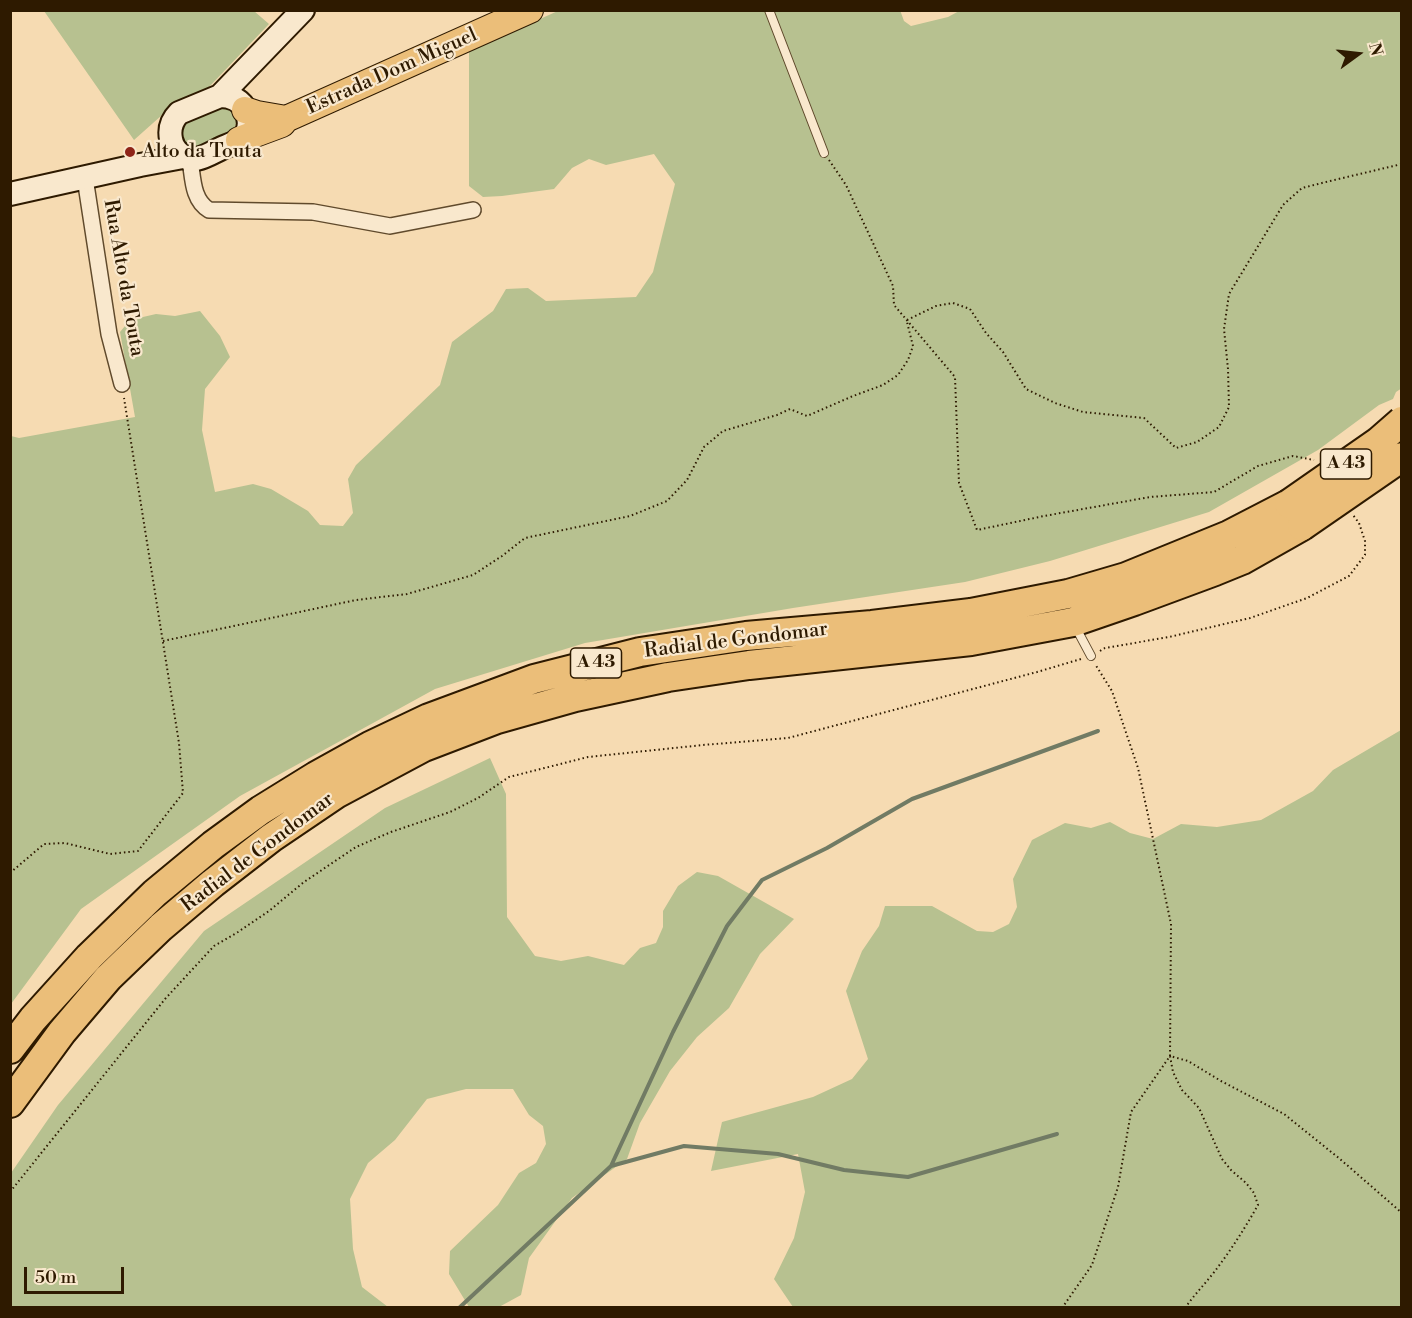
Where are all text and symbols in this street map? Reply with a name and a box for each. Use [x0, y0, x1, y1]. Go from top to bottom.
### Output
street label: Estrada Dom Miguel [303, 23, 481, 121]
north arrow [1328, 24, 1388, 84]
text: N [1364, 41, 1387, 58]
place label: Alto da Touta [142, 140, 262, 164]
marker: Alto da Touta [123, 145, 137, 159]
street label: Rua Alto da Touta [97, 197, 149, 359]
road number: A 43 [1320, 449, 1372, 479]
street label: Radial de Gondomar [643, 618, 829, 664]
road number: A 43 [570, 648, 622, 678]
street label: Radial de Gondomar [177, 788, 339, 918]
scale bar [27, 1255, 128, 1293]
text: 50 m [35, 1266, 76, 1289]

